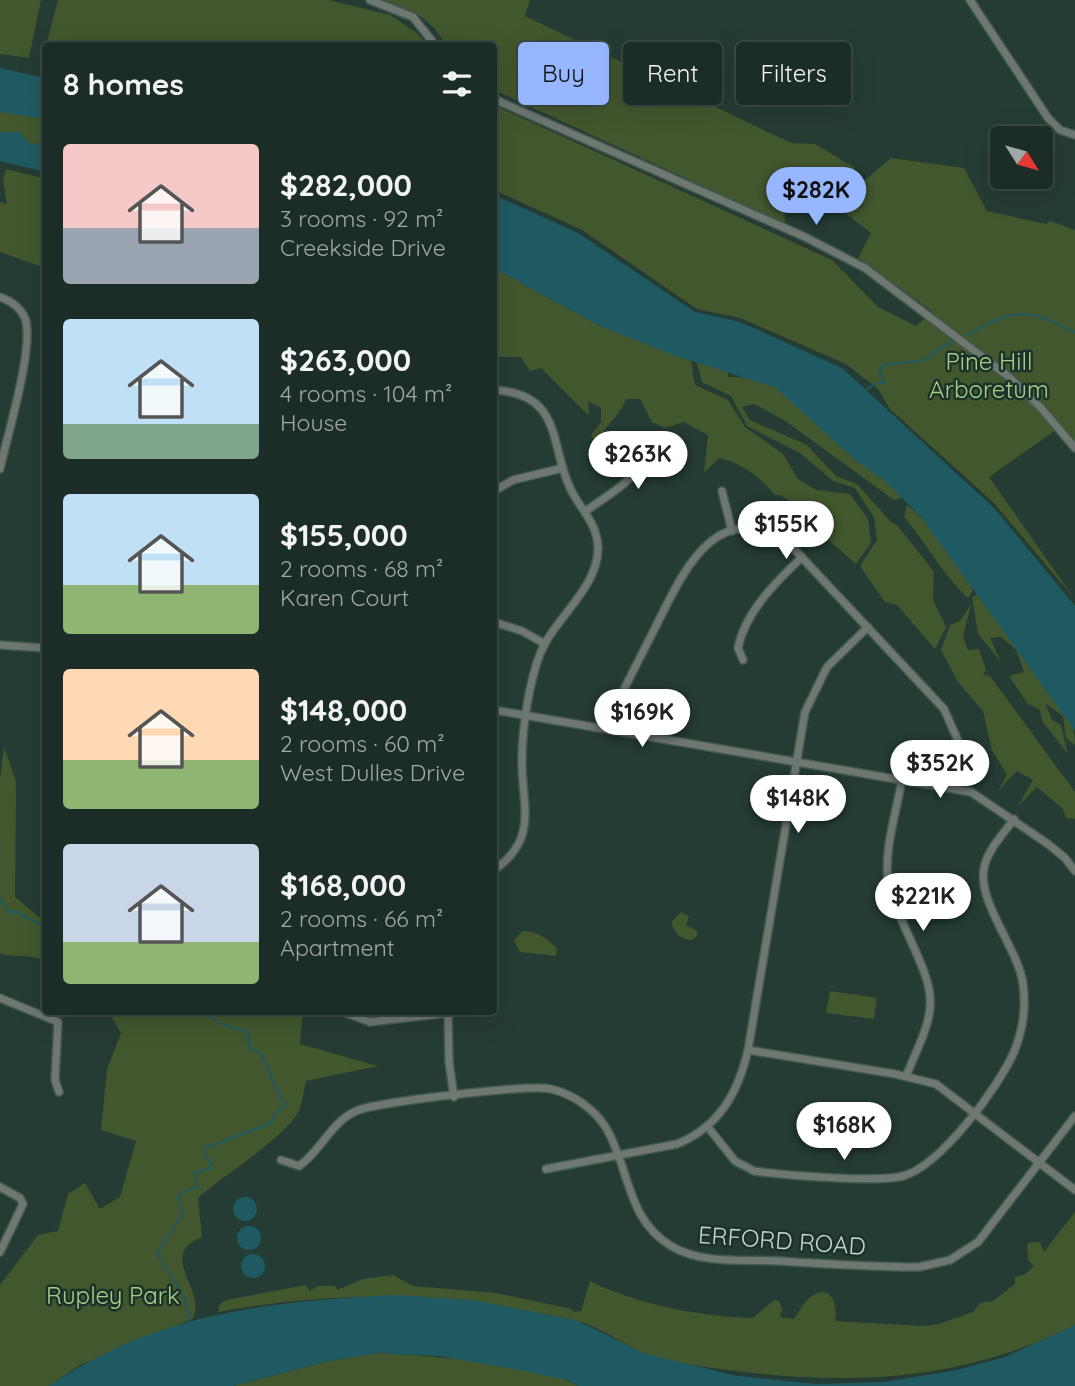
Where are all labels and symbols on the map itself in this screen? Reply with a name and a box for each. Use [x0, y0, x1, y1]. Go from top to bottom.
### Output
north arrow [990, 126, 1054, 189]
pin: $282K [767, 168, 865, 227]
park label: Pine Hill Arboretum [929, 346, 1049, 404]
pin: $263K [589, 432, 687, 491]
pin: $155K [737, 502, 835, 561]
pin: $169K [593, 690, 691, 749]
pin: $352K [891, 740, 989, 800]
pin: $148K [749, 776, 847, 835]
pin: $221K [874, 874, 972, 933]
pin: $168K [795, 1102, 893, 1162]
street label: ERFORD ROAD [697, 1219, 867, 1261]
park label: Rupley Park [46, 1280, 180, 1310]

